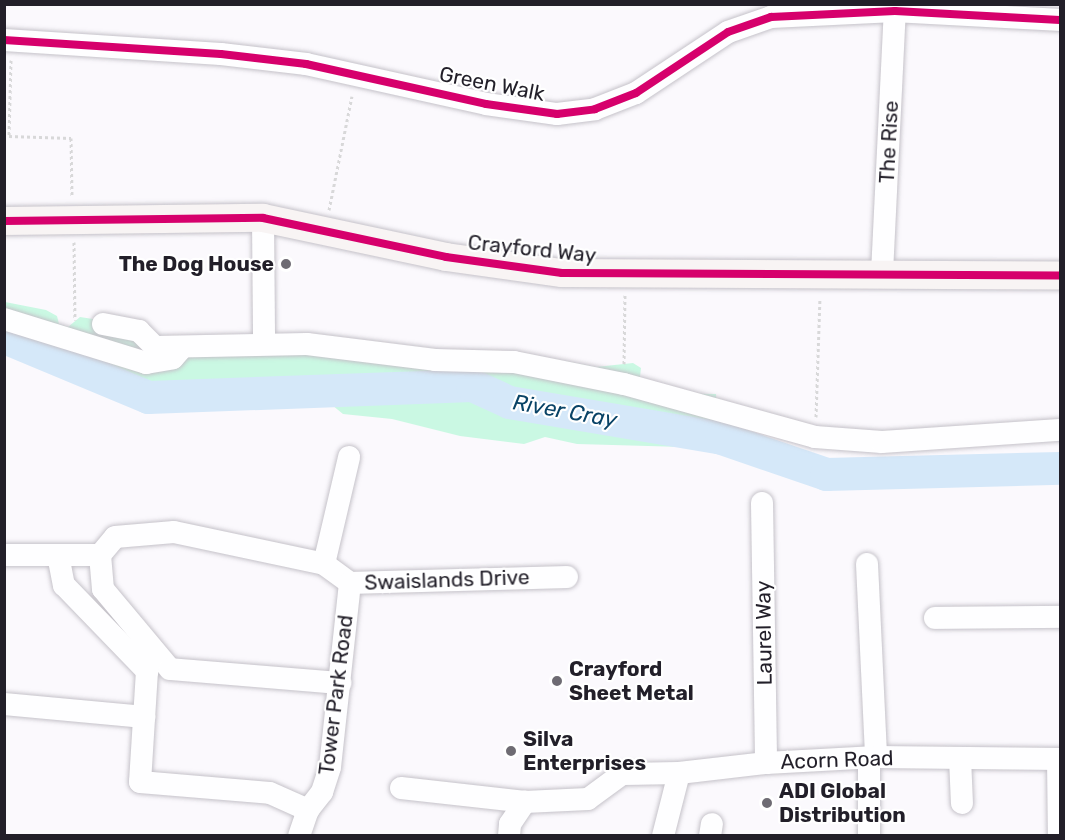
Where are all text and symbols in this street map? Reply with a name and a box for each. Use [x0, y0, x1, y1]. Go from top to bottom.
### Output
street label: Green Walk [437, 61, 547, 107]
street label: The Rise [874, 100, 904, 184]
street label: Crayford Way [466, 230, 598, 268]
place label: The Dog House [119, 251, 274, 277]
marker: The Dog House [279, 257, 293, 271]
water label: River Cray [511, 389, 619, 433]
street label: Swaislands Drive [364, 565, 530, 595]
street label: Laurel Way [750, 580, 778, 686]
street label: Tower Park Road [314, 613, 358, 777]
place label: Crayford Sheet Metal [569, 656, 694, 706]
marker: Crayford Sheet Metal [550, 674, 564, 688]
place label: Silva Enterprises [523, 726, 646, 776]
marker: Silva Enterprises [504, 744, 518, 758]
street label: Acorn Road [780, 745, 894, 775]
place label: ADI Global Distribution [779, 778, 906, 828]
marker: ADI Global Distribution [760, 796, 774, 810]

